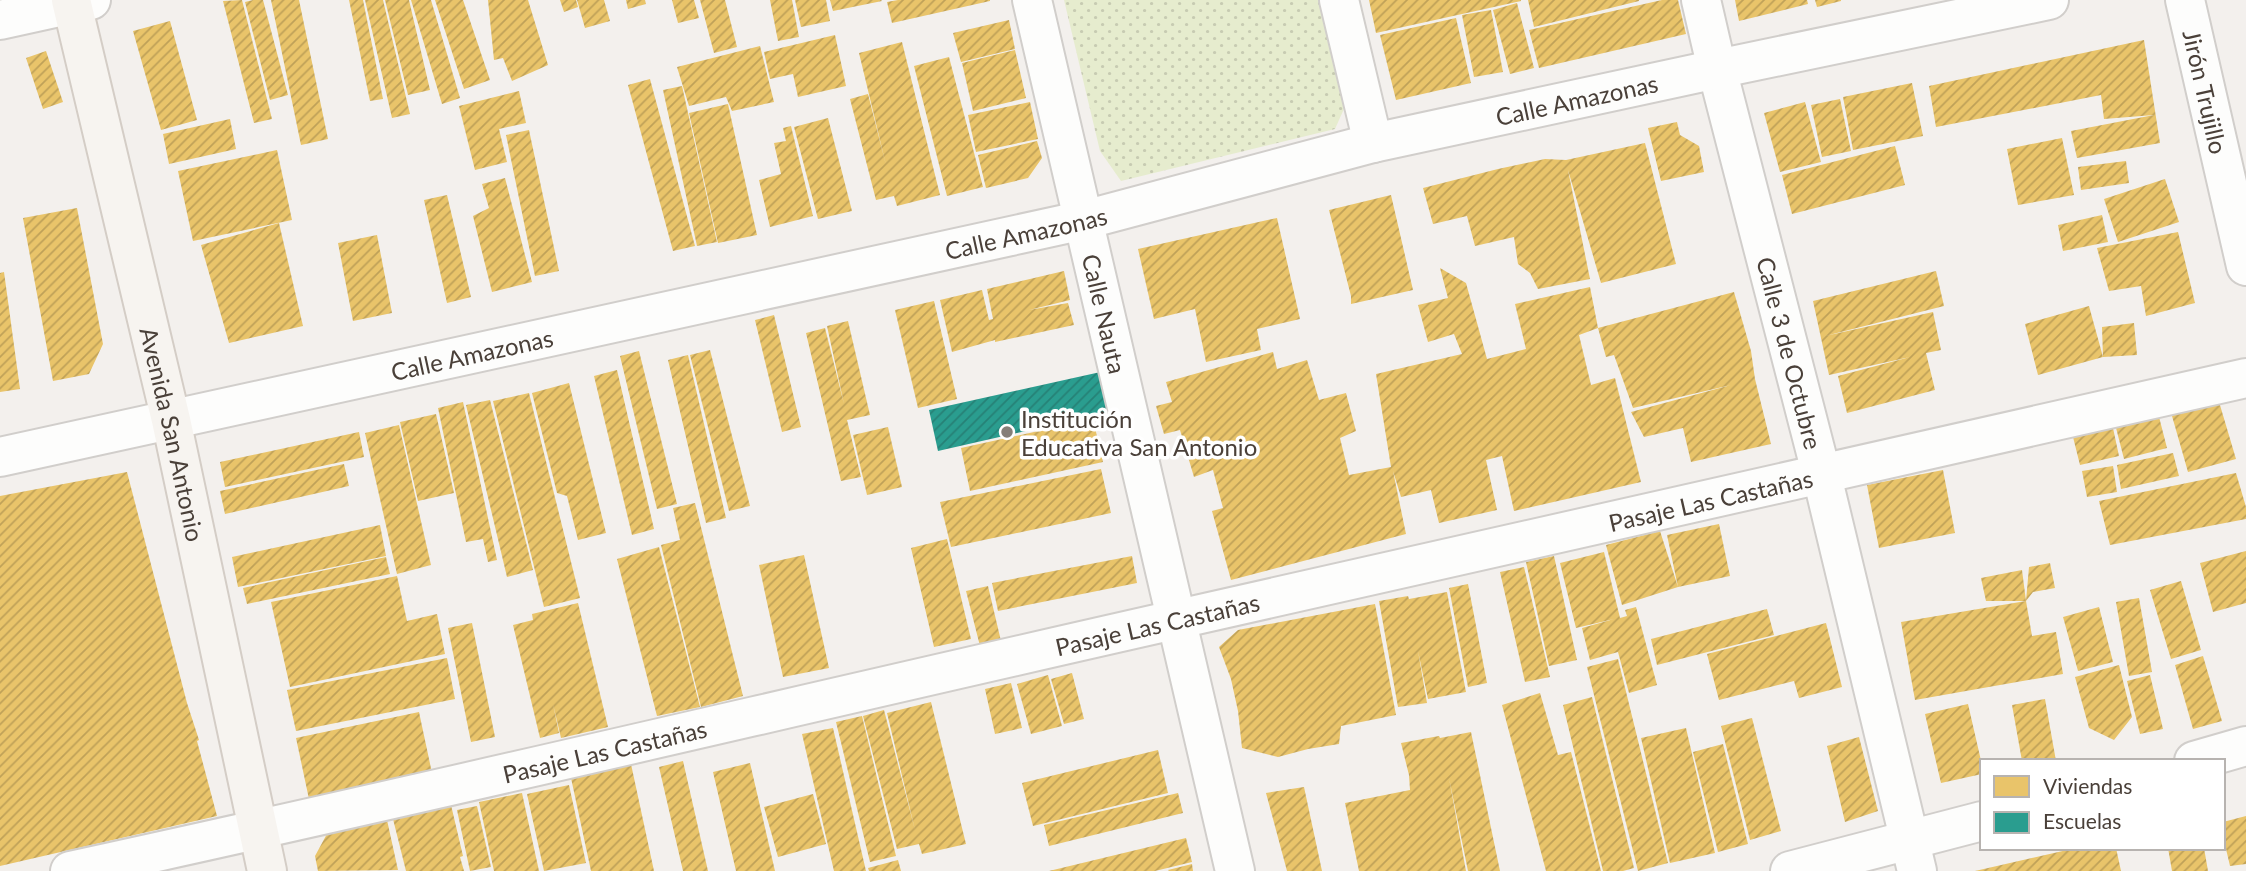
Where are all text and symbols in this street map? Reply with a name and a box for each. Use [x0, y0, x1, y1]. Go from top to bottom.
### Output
street label: Jirón Trujillo [2178, 27, 2234, 157]
street label: Calle Amazonas [1493, 68, 1660, 131]
street label: Calle Amazonas [942, 200, 1110, 265]
street label: Calle Nauta [1077, 251, 1133, 376]
street label: Calle 3 de Octubre [1752, 254, 1829, 452]
street label: Calle Amazonas [388, 322, 556, 386]
street label: Avenida San Antonio [135, 324, 211, 544]
place label: Institución Educativa San Antonio [1021, 404, 1257, 461]
marker: Institución Educativa San Antonio [999, 424, 1015, 440]
street label: Pasaje Las Castañas [1606, 463, 1815, 537]
street label: Pasaje Las Castañas [1052, 587, 1262, 661]
street label: Pasaje Las Castañas [500, 713, 709, 788]
legend [1980, 759, 2225, 850]
text: Viviendas [2043, 773, 2132, 798]
text: Escuelas [2043, 808, 2121, 833]

